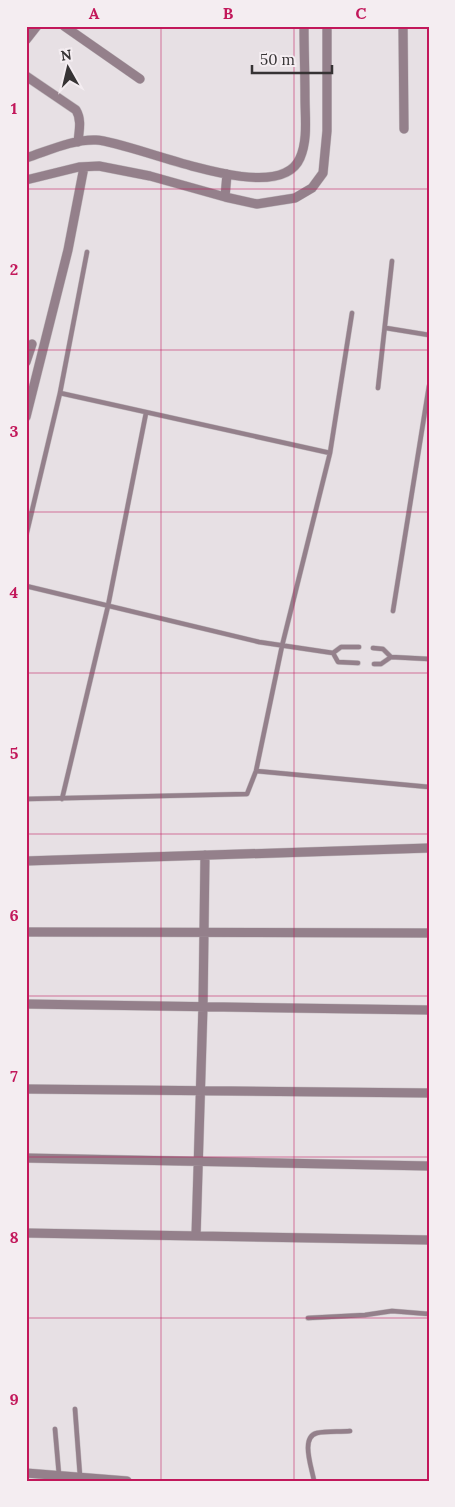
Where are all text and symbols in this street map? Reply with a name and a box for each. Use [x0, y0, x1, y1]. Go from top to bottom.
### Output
text: A [89, 3, 100, 23]
text: B [223, 3, 234, 23]
text: C [355, 3, 367, 23]
north arrow [42, 42, 92, 92]
scale bar [252, 42, 332, 74]
text: N [60, 45, 73, 65]
text: 50 m [260, 50, 295, 69]
text: 1 [11, 98, 17, 118]
text: 2 [10, 259, 18, 279]
text: 3 [10, 421, 19, 441]
text: 4 [10, 582, 19, 602]
text: 5 [10, 743, 19, 763]
text: 6 [9, 905, 19, 925]
text: 7 [10, 1066, 18, 1086]
text: 8 [9, 1227, 19, 1247]
text: 9 [9, 1389, 19, 1409]

